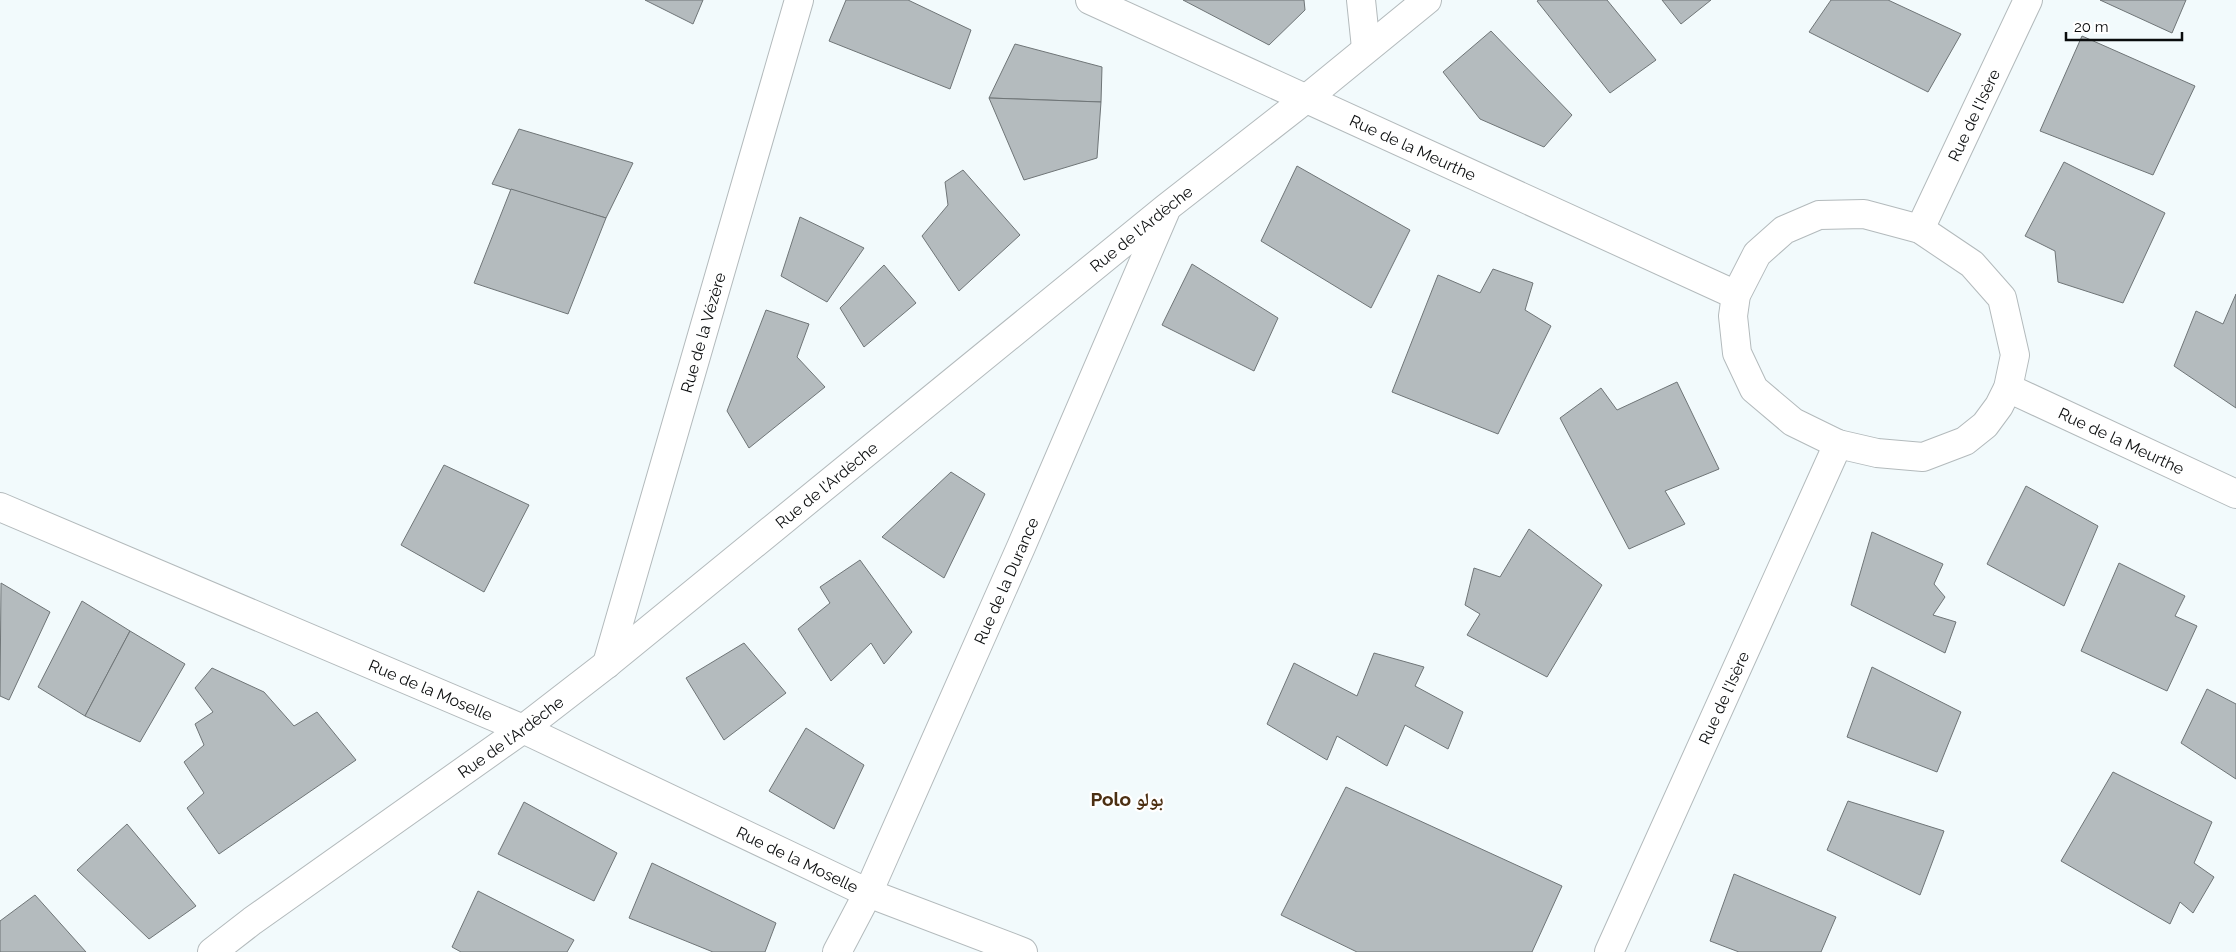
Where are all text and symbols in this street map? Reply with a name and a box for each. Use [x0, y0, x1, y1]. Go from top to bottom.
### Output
scale bar [2066, 10, 2182, 42]
text: 20 m [2074, 18, 2109, 36]
street label: Rue de l'Isère [1944, 66, 2004, 164]
street label: Rue de la Meurthe [1347, 111, 1479, 185]
street label: Rue de l'Ardèche [1086, 182, 1196, 276]
street label: Rue de la Vézère [677, 270, 730, 395]
street label: Rue de la Meurthe [2055, 404, 2187, 479]
street label: Rue de l'Ardèche [772, 438, 882, 533]
street label: Rue de la Durance [970, 515, 1043, 647]
street label: Rue de l'Isère [1695, 648, 1753, 747]
street label: Rue de la Moselle [366, 656, 495, 725]
street label: Rue de l'Ardèche [454, 692, 567, 782]
district label: Polo بولو [1090, 788, 1164, 811]
street label: Rue de la Moselle [733, 823, 861, 897]

